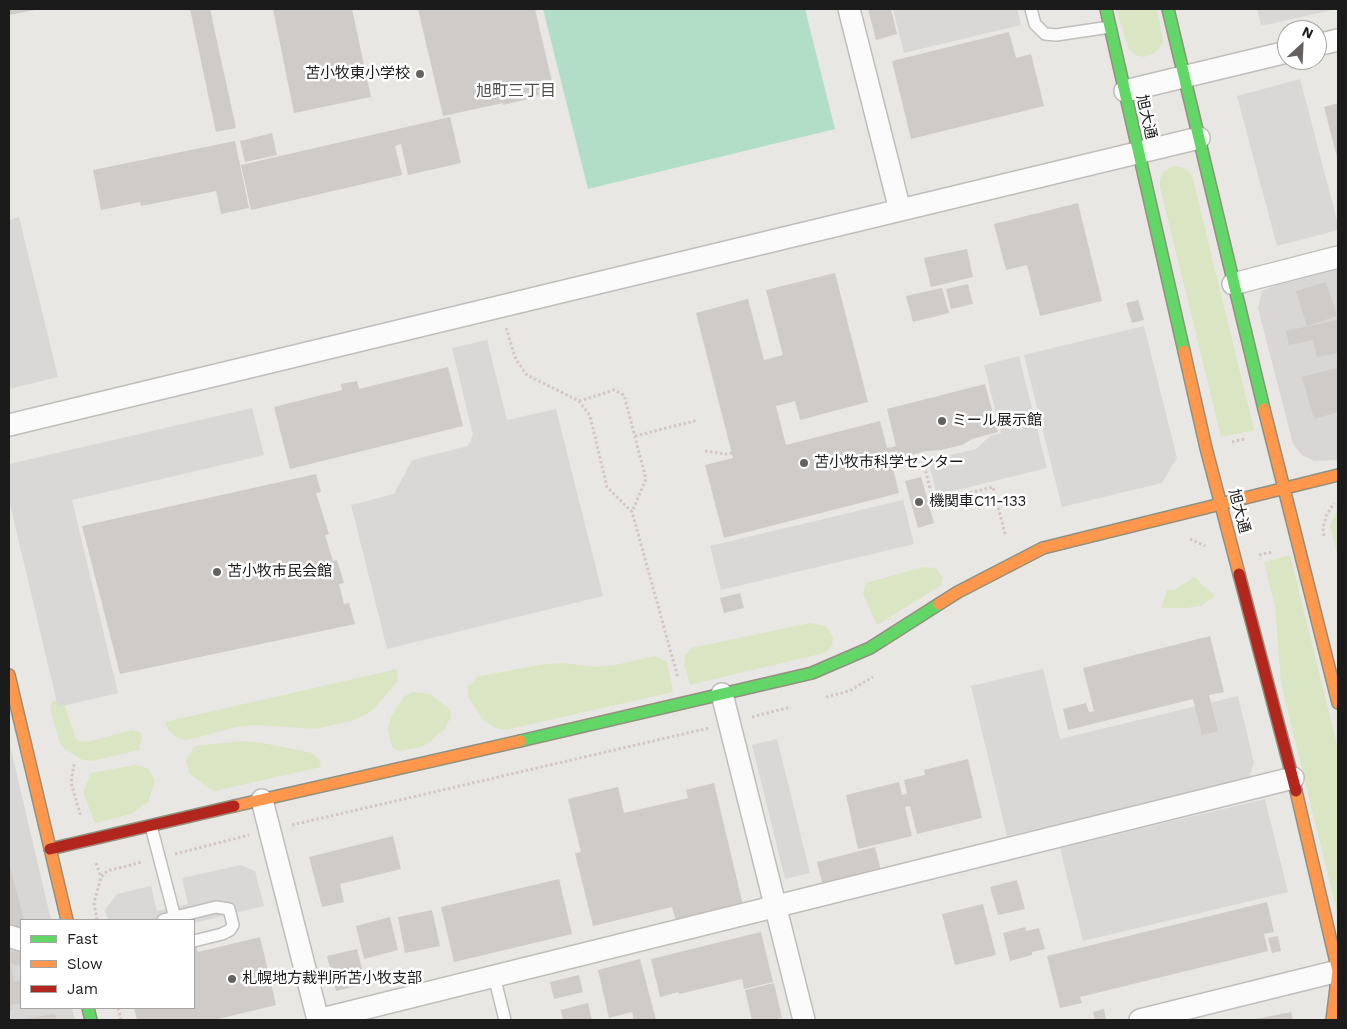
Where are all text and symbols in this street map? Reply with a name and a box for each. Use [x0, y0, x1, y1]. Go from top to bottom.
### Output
north arrow [1277, 20, 1327, 70]
text: N [1300, 23, 1316, 42]
place label: 苫小牧東小学校 [305, 65, 410, 83]
marker: 苫小牧東小学校 [414, 68, 426, 80]
district label: 旭町三丁目 [476, 81, 556, 101]
street label: 旭大通 [1132, 93, 1160, 141]
place label: ミール展示館 [952, 412, 1042, 430]
marker: ミール展示館 [936, 415, 948, 427]
place label: 苫小牧市科学センター [814, 454, 964, 472]
marker: 苫小牧市科学センター [798, 457, 810, 469]
street label: 旭大通 [1224, 487, 1254, 535]
place label: 機関車C11-133 [929, 493, 1026, 511]
marker: 機関車C11-133 [913, 496, 925, 508]
place label: 苫小牧市民会館 [227, 563, 332, 581]
marker: 苫小牧市民会館 [211, 566, 223, 578]
legend [20, 919, 195, 1009]
text: Fast [67, 930, 98, 948]
text: Slow [67, 955, 103, 973]
place label: 札幌地方裁判所苫小牧支部 [242, 970, 422, 988]
marker: 札幌地方裁判所苫小牧支部 [226, 973, 238, 985]
text: Jam [67, 980, 98, 998]

